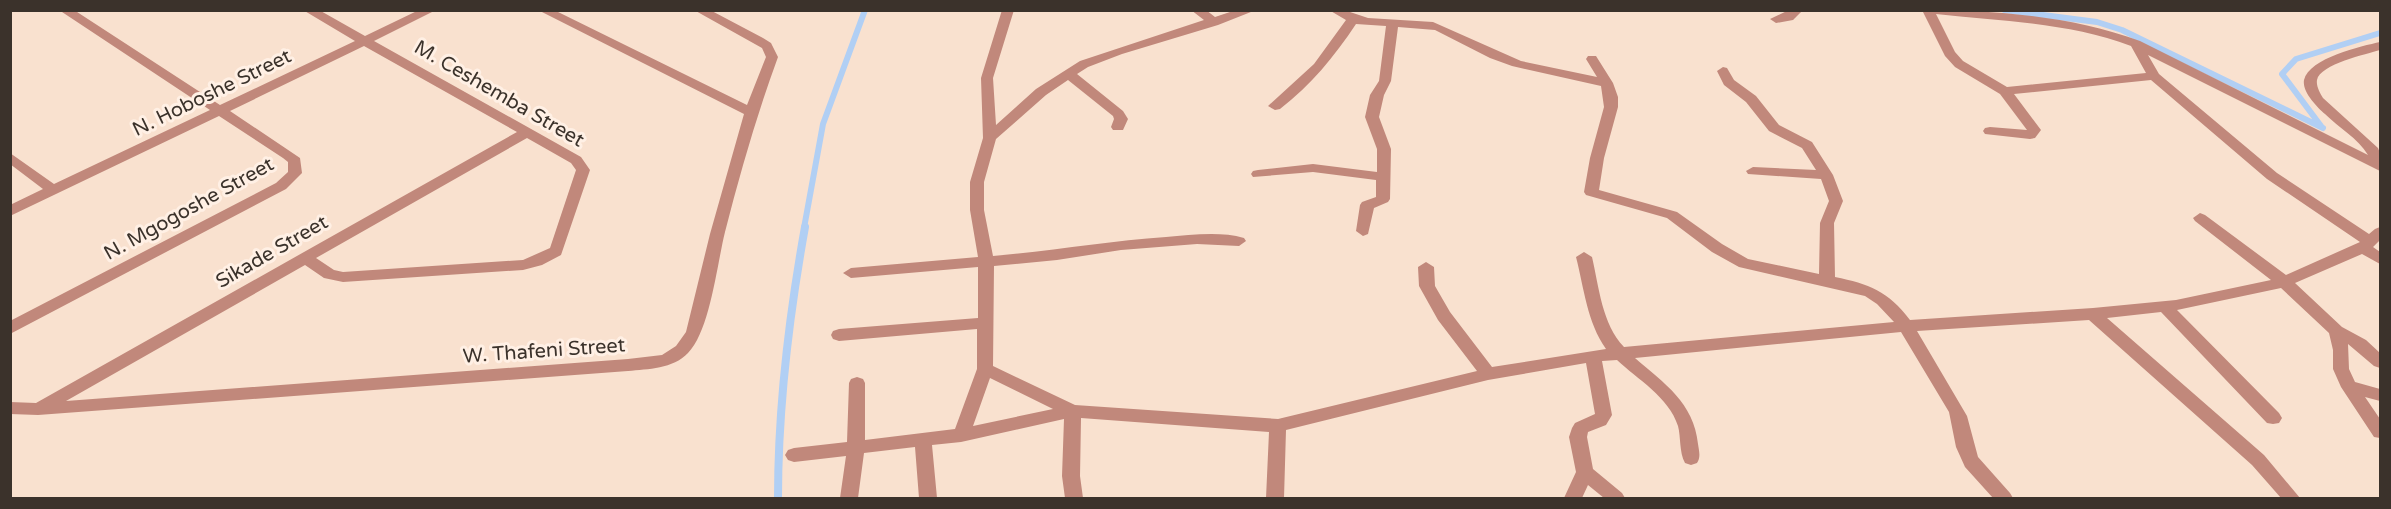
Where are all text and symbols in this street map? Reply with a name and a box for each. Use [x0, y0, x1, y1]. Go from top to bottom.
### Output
street label: M. Ceshemba Street [410, 36, 589, 153]
street label: N. Hoboshe Street [129, 44, 296, 142]
street label: N. Mgogoshe Street [100, 152, 278, 266]
street label: Sikade Street [212, 210, 333, 294]
street label: W. Thafeni Street [462, 333, 626, 369]

